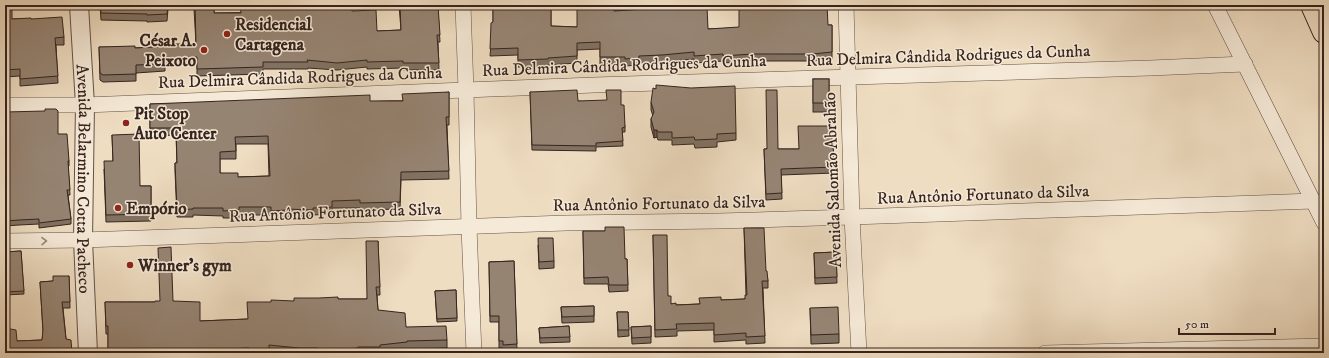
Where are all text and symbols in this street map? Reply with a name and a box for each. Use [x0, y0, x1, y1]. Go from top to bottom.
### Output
place label: Residencial Cartagena [235, 14, 313, 56]
marker: Residencial Cartagena [222, 29, 232, 39]
place label: César A. Peixoto [140, 30, 196, 72]
street label: Rua Delmira Cândida Rodrigues da Cunha [805, 40, 1091, 72]
marker: César A. Peixoto [199, 45, 209, 55]
street label: Rua Delmira Cândida Rodrigues da Cunha [481, 50, 767, 82]
street label: Rua Delmira Cândida Rodrigues da Cunha [157, 62, 443, 94]
street label: Avenida Belarmino Cotta Pacheco [71, 64, 95, 294]
street label: Avenida Salomão Abrahão [819, 92, 847, 268]
place label: Pit Stop Auto Center [133, 103, 217, 145]
marker: Pit Stop Auto Center [121, 118, 131, 128]
street label: Rua Antônio Fortunato da Silva [876, 180, 1090, 210]
street label: Rua Antônio Fortunato da Silva [552, 191, 766, 217]
place label: Empório [126, 198, 187, 220]
street label: Rua Antônio Fortunato da Silva [228, 198, 442, 228]
marker: Empório [113, 203, 123, 213]
one-way arrow [41, 237, 47, 245]
place label: Winner's gym [137, 255, 232, 277]
marker: Winner's gym [125, 260, 135, 270]
scale bar [1179, 310, 1275, 336]
text: 50 m [1185, 317, 1209, 332]

